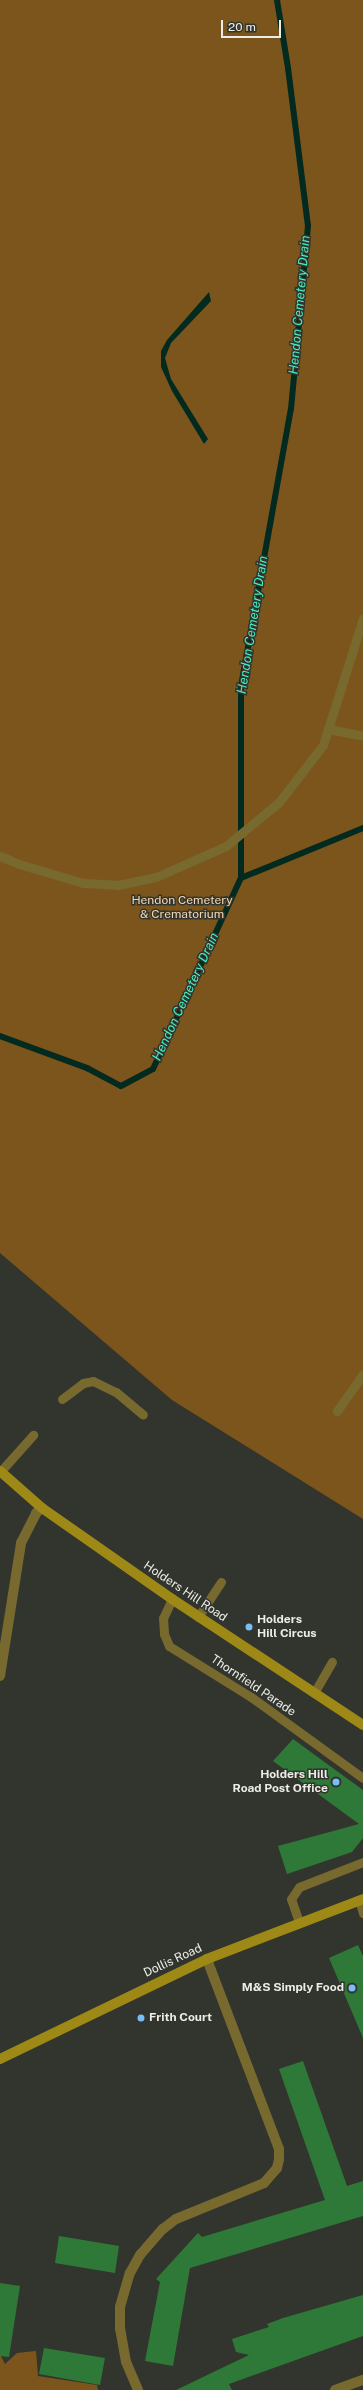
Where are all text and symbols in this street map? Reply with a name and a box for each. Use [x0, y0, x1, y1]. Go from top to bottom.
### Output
scale bar [223, 12, 283, 38]
text: 20 m [228, 20, 256, 34]
water label: Hendon Cemetery Drain [286, 235, 314, 375]
water label: Hendon Cemetery Drain [234, 555, 272, 695]
park label: Hendon Cemetery & Crematorium [131, 894, 233, 922]
water label: Hendon Cemetery Drain [149, 930, 223, 1064]
street label: Holders Hill Road [141, 1559, 229, 1625]
place label: Holders Hill Circus [257, 1613, 317, 1641]
marker: Holders Hill Circus [244, 1622, 254, 1632]
street label: Thornfield Parade [208, 1652, 298, 1720]
place label: Holders Hill Road Post Office [233, 1768, 328, 1796]
marker: Holders Hill Road Post Office [331, 1777, 341, 1787]
street label: Dollis Road [142, 1941, 204, 1981]
place label: M&S Simply Food [242, 1981, 344, 1995]
marker: M&S Simply Food [347, 1983, 357, 1993]
place label: Frith Court [149, 2011, 212, 2025]
marker: Frith Court [136, 2013, 146, 2023]

